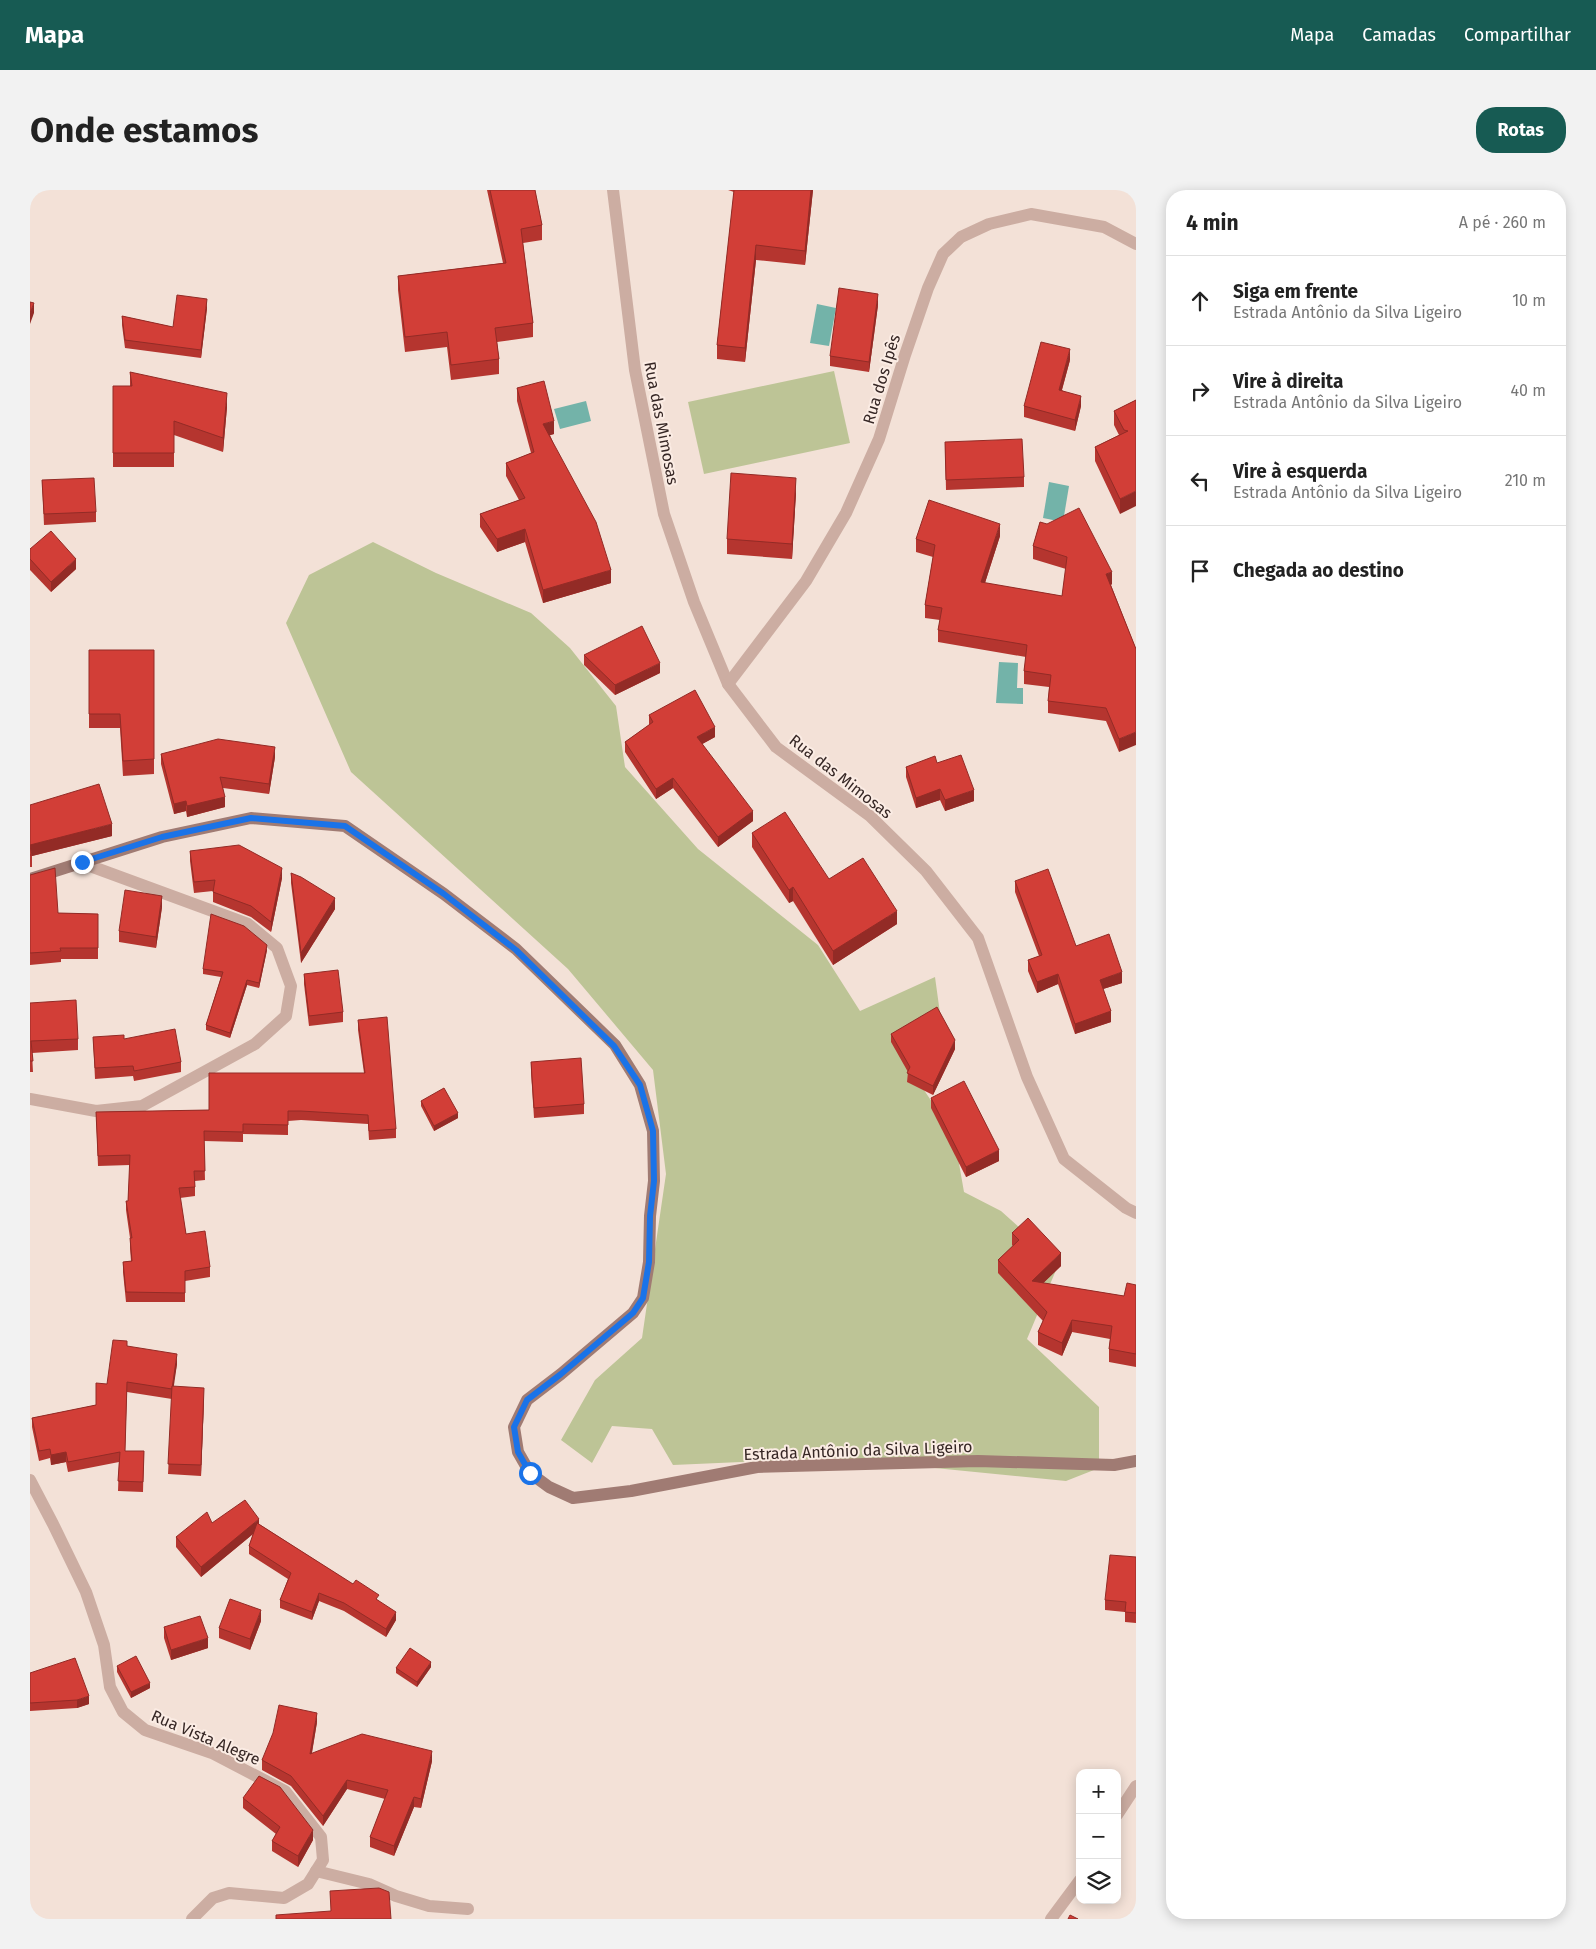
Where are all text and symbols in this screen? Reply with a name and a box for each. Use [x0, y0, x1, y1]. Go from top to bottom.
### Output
text: Mapa [25, 21, 84, 49]
text: Mapa [1290, 24, 1334, 46]
text: Camadas [1362, 24, 1436, 46]
text: Compartilhar [1464, 24, 1571, 46]
button: Rotas [1476, 107, 1566, 153]
text: Onde estamos [30, 109, 258, 151]
text: 4 min [1186, 210, 1239, 236]
text: A pé · 260 m [1459, 213, 1546, 232]
text: Siga em frente [1233, 280, 1358, 303]
icon: ahead [1186, 287, 1214, 315]
text: 10 m [1512, 291, 1546, 310]
text: Estrada Antônio da Silva Ligeiro [1233, 303, 1462, 322]
street label: Rua dos Ipês [859, 332, 904, 426]
street label: Rua das Mimosas [640, 360, 683, 486]
text: Vire à direita [1233, 370, 1343, 393]
icon: right [1186, 377, 1214, 405]
text: 40 m [1511, 381, 1546, 400]
text: Estrada Antônio da Silva Ligeiro [1233, 393, 1462, 412]
text: Vire à esquerda [1233, 460, 1367, 483]
icon: left [1186, 467, 1214, 495]
text: 210 m [1505, 471, 1546, 490]
text: Estrada Antônio da Silva Ligeiro [1233, 483, 1462, 502]
icon: arrive [1186, 557, 1214, 585]
text: Chegada ao destino [1233, 559, 1404, 582]
street label: Rua das Mimosas [786, 730, 896, 822]
route end [71, 851, 94, 874]
street label: Estrada Antônio da Silva Ligeiro [743, 1437, 973, 1464]
route start [519, 1462, 542, 1485]
street label: Rua Vista Alegre [148, 1706, 263, 1769]
map controls [1076, 1769, 1121, 1904]
button: + [1076, 1769, 1121, 1814]
button: − [1076, 1814, 1121, 1859]
button: layers [1076, 1859, 1121, 1904]

